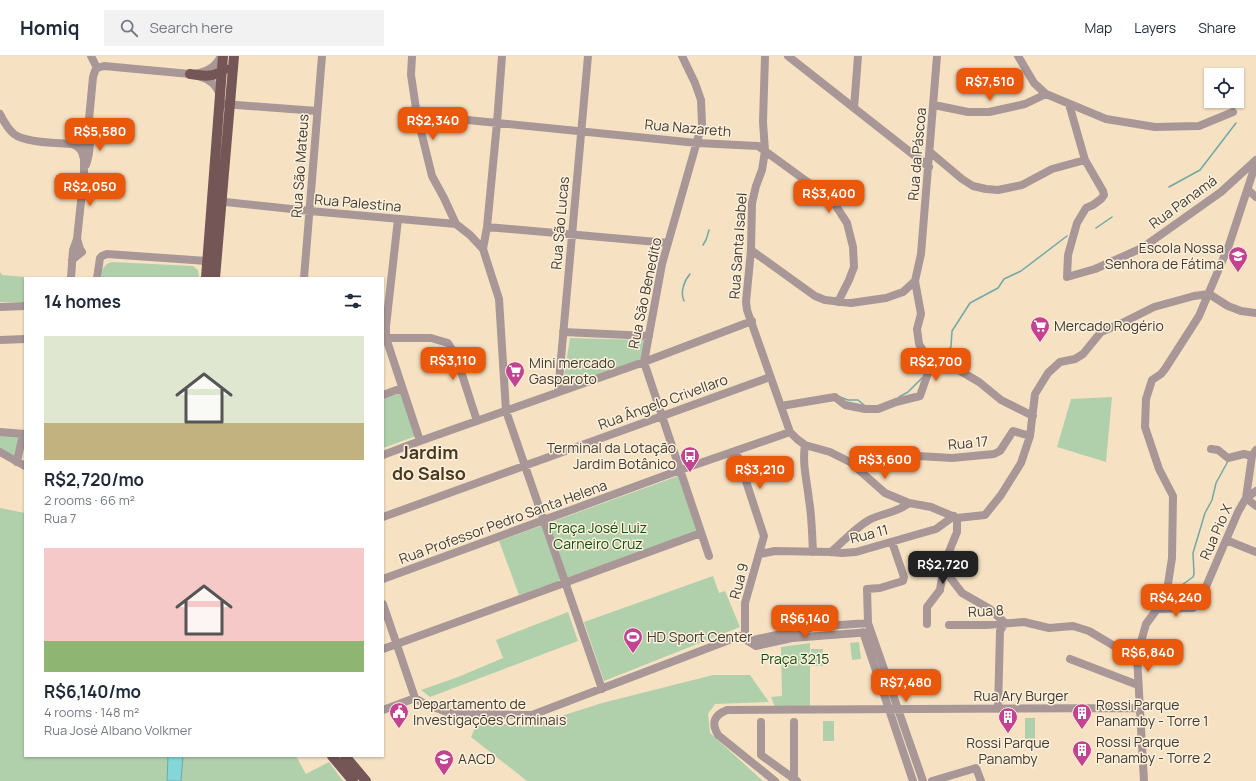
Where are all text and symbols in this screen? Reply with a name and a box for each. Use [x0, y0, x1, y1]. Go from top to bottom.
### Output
search box [104, 10, 384, 46]
text: Homiq [20, 15, 80, 41]
icon: search [118, 17, 140, 39]
text: Search here [150, 17, 233, 38]
text: Map [1084, 18, 1112, 37]
text: Layers [1134, 18, 1176, 37]
text: Share [1198, 18, 1236, 37]
pin: R$7,510 [953, 68, 1027, 102]
map controls [1204, 68, 1244, 108]
button: locate [1204, 68, 1244, 108]
text: R$7,510 [965, 72, 1015, 90]
pin: R$2,340 [396, 107, 470, 141]
street label: Rua da Páscoa [903, 107, 930, 201]
text: R$2,340 [407, 111, 459, 129]
street label: Rua São Mateus [286, 113, 313, 218]
street label: Rua Nazareth [644, 114, 732, 141]
pin: R$5,580 [63, 118, 137, 152]
text: R$5,580 [74, 122, 126, 140]
street label: Rua Panamá [1145, 171, 1220, 233]
pin: R$2,050 [53, 173, 127, 207]
street label: Rua São Lucas [546, 176, 573, 270]
text: R$2,050 [63, 177, 117, 195]
pin: R$3,400 [792, 180, 866, 214]
text: R$3,400 [802, 184, 856, 202]
street label: Rua Palestina [314, 189, 402, 216]
street label: Rua Santa Isabel [724, 192, 751, 300]
street label: Rua São Benedito [623, 235, 666, 350]
place label: Escola Nossa Senhora de Fátima [1105, 238, 1224, 273]
school or university icon: Escola Nossa Senhora de Fátima [1227, 245, 1249, 273]
text: 14 homes [44, 290, 121, 313]
icon: filters [342, 290, 364, 312]
supermarket icon: Mercado Rogério [1029, 315, 1051, 343]
place label: Mercado Rogério [1054, 316, 1164, 335]
pin: R$3,110 [416, 347, 490, 381]
pin: R$2,700 [899, 348, 973, 382]
text: R$3,110 [430, 351, 476, 369]
text: R$2,700 [910, 352, 962, 370]
place label: Mini mercado Gasparoto [529, 353, 615, 388]
supermarket icon: Mini mercado Gasparoto [504, 360, 526, 388]
icon: home [168, 362, 240, 434]
street label: Rua Ângelo Crivellaro [595, 369, 730, 434]
street label: Rua 17 [947, 431, 989, 454]
place label: Terminal da Lotação Jardim Botânico [547, 438, 676, 473]
district label: Jardim do Salso [392, 440, 466, 485]
bus stop icon: Terminal da Lotação Jardim Botânico [679, 445, 701, 473]
pin: R$3,600 [848, 446, 922, 480]
text: R$3,600 [858, 450, 912, 468]
pin: R$3,210 [723, 456, 797, 490]
text: R$3,210 [735, 460, 785, 478]
text: R$2,720/mo [44, 468, 144, 491]
street label: Rua Professor Pedro Santa Helena [396, 475, 609, 568]
text: 2 rooms · 66 m² [44, 491, 135, 509]
street label: Rua Pio X [1195, 501, 1236, 563]
text: Rua 7 [44, 509, 76, 527]
park label: Praça José Luiz Carneiro Cruz [549, 518, 647, 553]
street label: Rua 11 [848, 520, 890, 547]
pin: R$2,720 [906, 551, 980, 585]
text: R$2,720 [917, 555, 969, 573]
street label: Rua 9 [725, 561, 752, 601]
icon: home [168, 574, 240, 646]
pin: R$4,240 [1139, 584, 1213, 618]
text: R$4,240 [1150, 588, 1202, 606]
street label: Rua 8 [968, 600, 1004, 621]
pin: R$6,140 [768, 605, 842, 639]
text: R$6,140 [780, 609, 830, 627]
sports icon: HD Sport Center [622, 626, 644, 654]
place label: HD Sport Center [647, 627, 752, 646]
pin: R$6,840 [1111, 639, 1185, 673]
text: R$6,840 [1121, 643, 1175, 661]
park label: Praça 3215 [761, 649, 829, 668]
pin: R$7,480 [869, 669, 943, 703]
text: R$7,480 [880, 673, 932, 691]
text: R$6,140/mo [44, 680, 141, 703]
street label: Rua Ary Burger [974, 686, 1068, 705]
place label: Departamento de Investigações Criminais [413, 694, 566, 729]
place label: Rossi Parque Panamby - Torre 1 [1096, 695, 1209, 730]
public building icon: Departamento de Investigações Criminais [388, 701, 410, 729]
building icon: Rossi Parque Panamby - Torre 1 [1071, 702, 1093, 730]
text: 4 rooms · 148 m² [44, 703, 139, 721]
building icon: Rossi Parque Panamby [997, 706, 1019, 734]
text: Rua José Albano Volkmer [44, 721, 192, 739]
place label: Rossi Parque Panamby - Torre 2 [1096, 732, 1211, 767]
place label: Rossi Parque Panamby [966, 733, 1050, 768]
building icon: Rossi Parque Panamby - Torre 2 [1071, 739, 1093, 767]
school or university icon: AACD [433, 748, 455, 776]
place label: AACD [458, 749, 495, 768]

